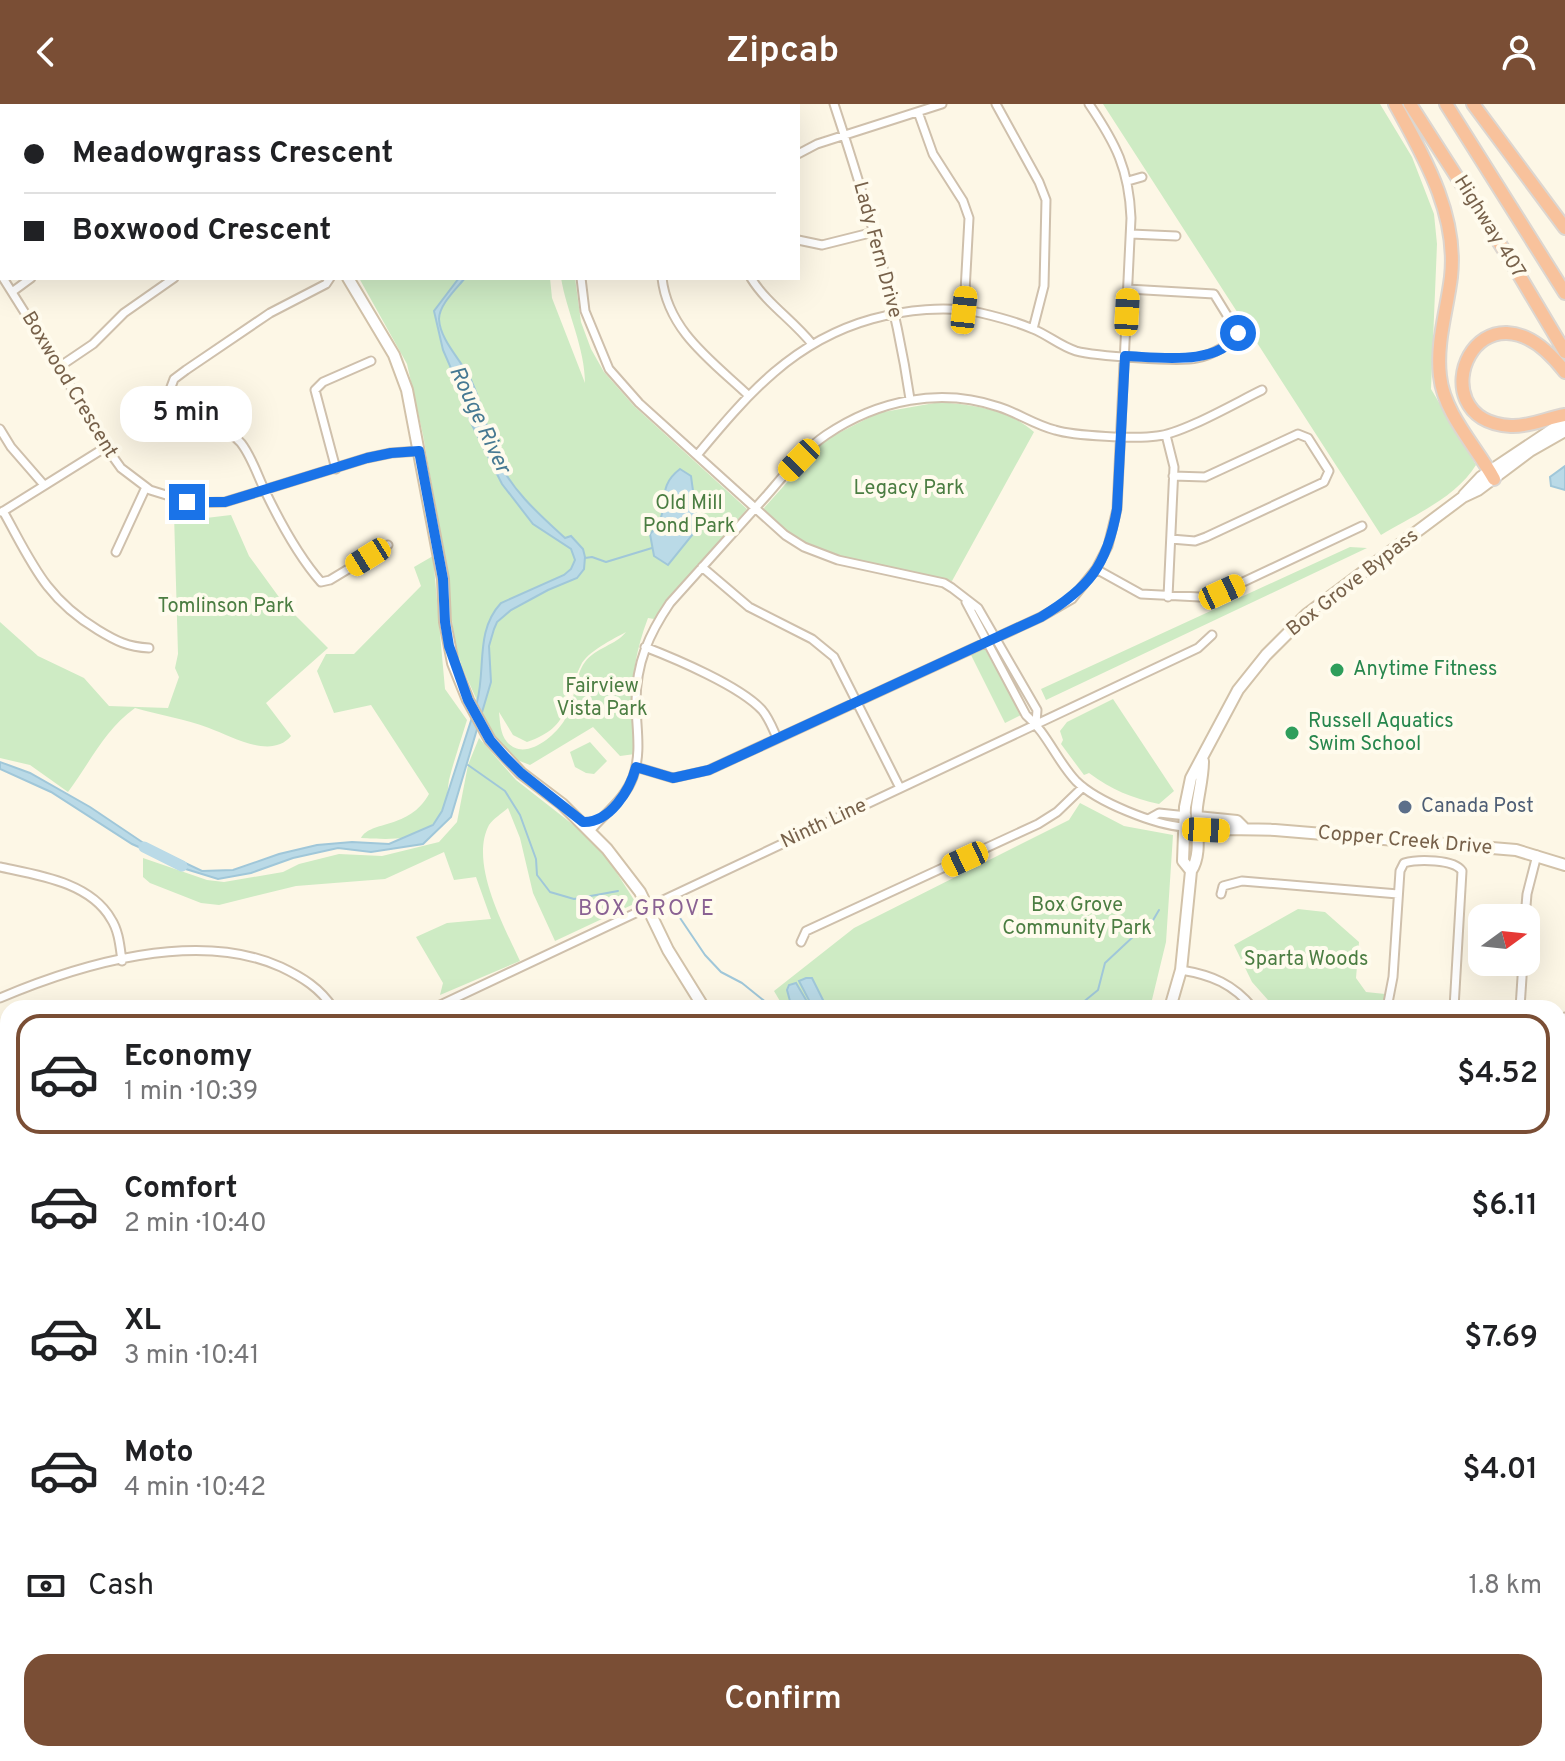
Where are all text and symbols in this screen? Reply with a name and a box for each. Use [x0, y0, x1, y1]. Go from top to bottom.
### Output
text: Zipcab [726, 29, 839, 75]
icon: back [24, 30, 68, 74]
icon: person [1497, 30, 1541, 74]
text: Meadowgrass Crescent [72, 136, 393, 173]
street label: Highway 407 [1447, 171, 1531, 283]
street label: Lady Fern Drive [846, 179, 908, 321]
text: Boxwood Crescent [72, 213, 331, 250]
car [950, 285, 978, 335]
car [1114, 287, 1140, 337]
street label: Boxwood Crescent [15, 307, 123, 463]
route start [1220, 315, 1256, 351]
water label: Rouge River [442, 362, 516, 480]
callout: 5 min [121, 386, 253, 442]
text: 5 min [152, 397, 220, 430]
car [774, 434, 824, 486]
park label: Legacy Park [853, 476, 965, 502]
route end [169, 484, 205, 520]
park label: Old Mill Pond Park [643, 491, 735, 540]
street label: Box Grove Bypass [1282, 523, 1424, 643]
car [341, 534, 395, 580]
car [1195, 571, 1249, 613]
park label: Tomlinson Park [158, 594, 294, 620]
place label: Anytime Fitness [1353, 657, 1497, 683]
marker: Anytime Fitness [1328, 661, 1346, 679]
park label: Fairview Vista Park [556, 674, 648, 723]
place label: Russell Aquatics Swim School [1308, 709, 1454, 758]
marker: Russell Aquatics Swim School [1283, 724, 1301, 742]
street label: Ninth Line [777, 793, 871, 855]
place label: Canada Post [1421, 794, 1534, 820]
marker: Canada Post [1396, 798, 1414, 816]
car [1181, 817, 1231, 843]
street label: Copper Creek Drive [1317, 820, 1493, 862]
car [938, 838, 992, 880]
park label: Box Grove Community Park [1002, 893, 1152, 942]
district label: BOX GROVE [578, 896, 716, 923]
north arrow [1468, 904, 1540, 976]
map controls [1468, 904, 1540, 976]
park label: Sparta Woods [1244, 947, 1368, 973]
icon: car [28, 1038, 100, 1110]
text: Economy [124, 1039, 252, 1076]
text: $4.52 [1457, 1056, 1538, 1093]
text: 1 min · 10:39 [124, 1076, 258, 1109]
icon: car [28, 1170, 100, 1242]
text: Comfort [124, 1171, 237, 1208]
text: $6.11 [1471, 1188, 1538, 1225]
text: 2 min · 10:40 [124, 1208, 267, 1241]
icon: car [28, 1302, 100, 1374]
text: XL [124, 1303, 161, 1340]
text: $7.69 [1464, 1320, 1538, 1357]
text: 3 min · 10:41 [124, 1340, 259, 1373]
icon: car [28, 1434, 100, 1506]
text: Moto [124, 1435, 194, 1472]
text: $4.01 [1463, 1452, 1538, 1489]
text: 4 min · 10:42 [124, 1472, 266, 1505]
icon: cash [24, 1564, 68, 1608]
text: Cash [88, 1568, 154, 1605]
text: 1.8 km [1469, 1570, 1542, 1603]
button: Confirm [24, 1654, 1542, 1746]

